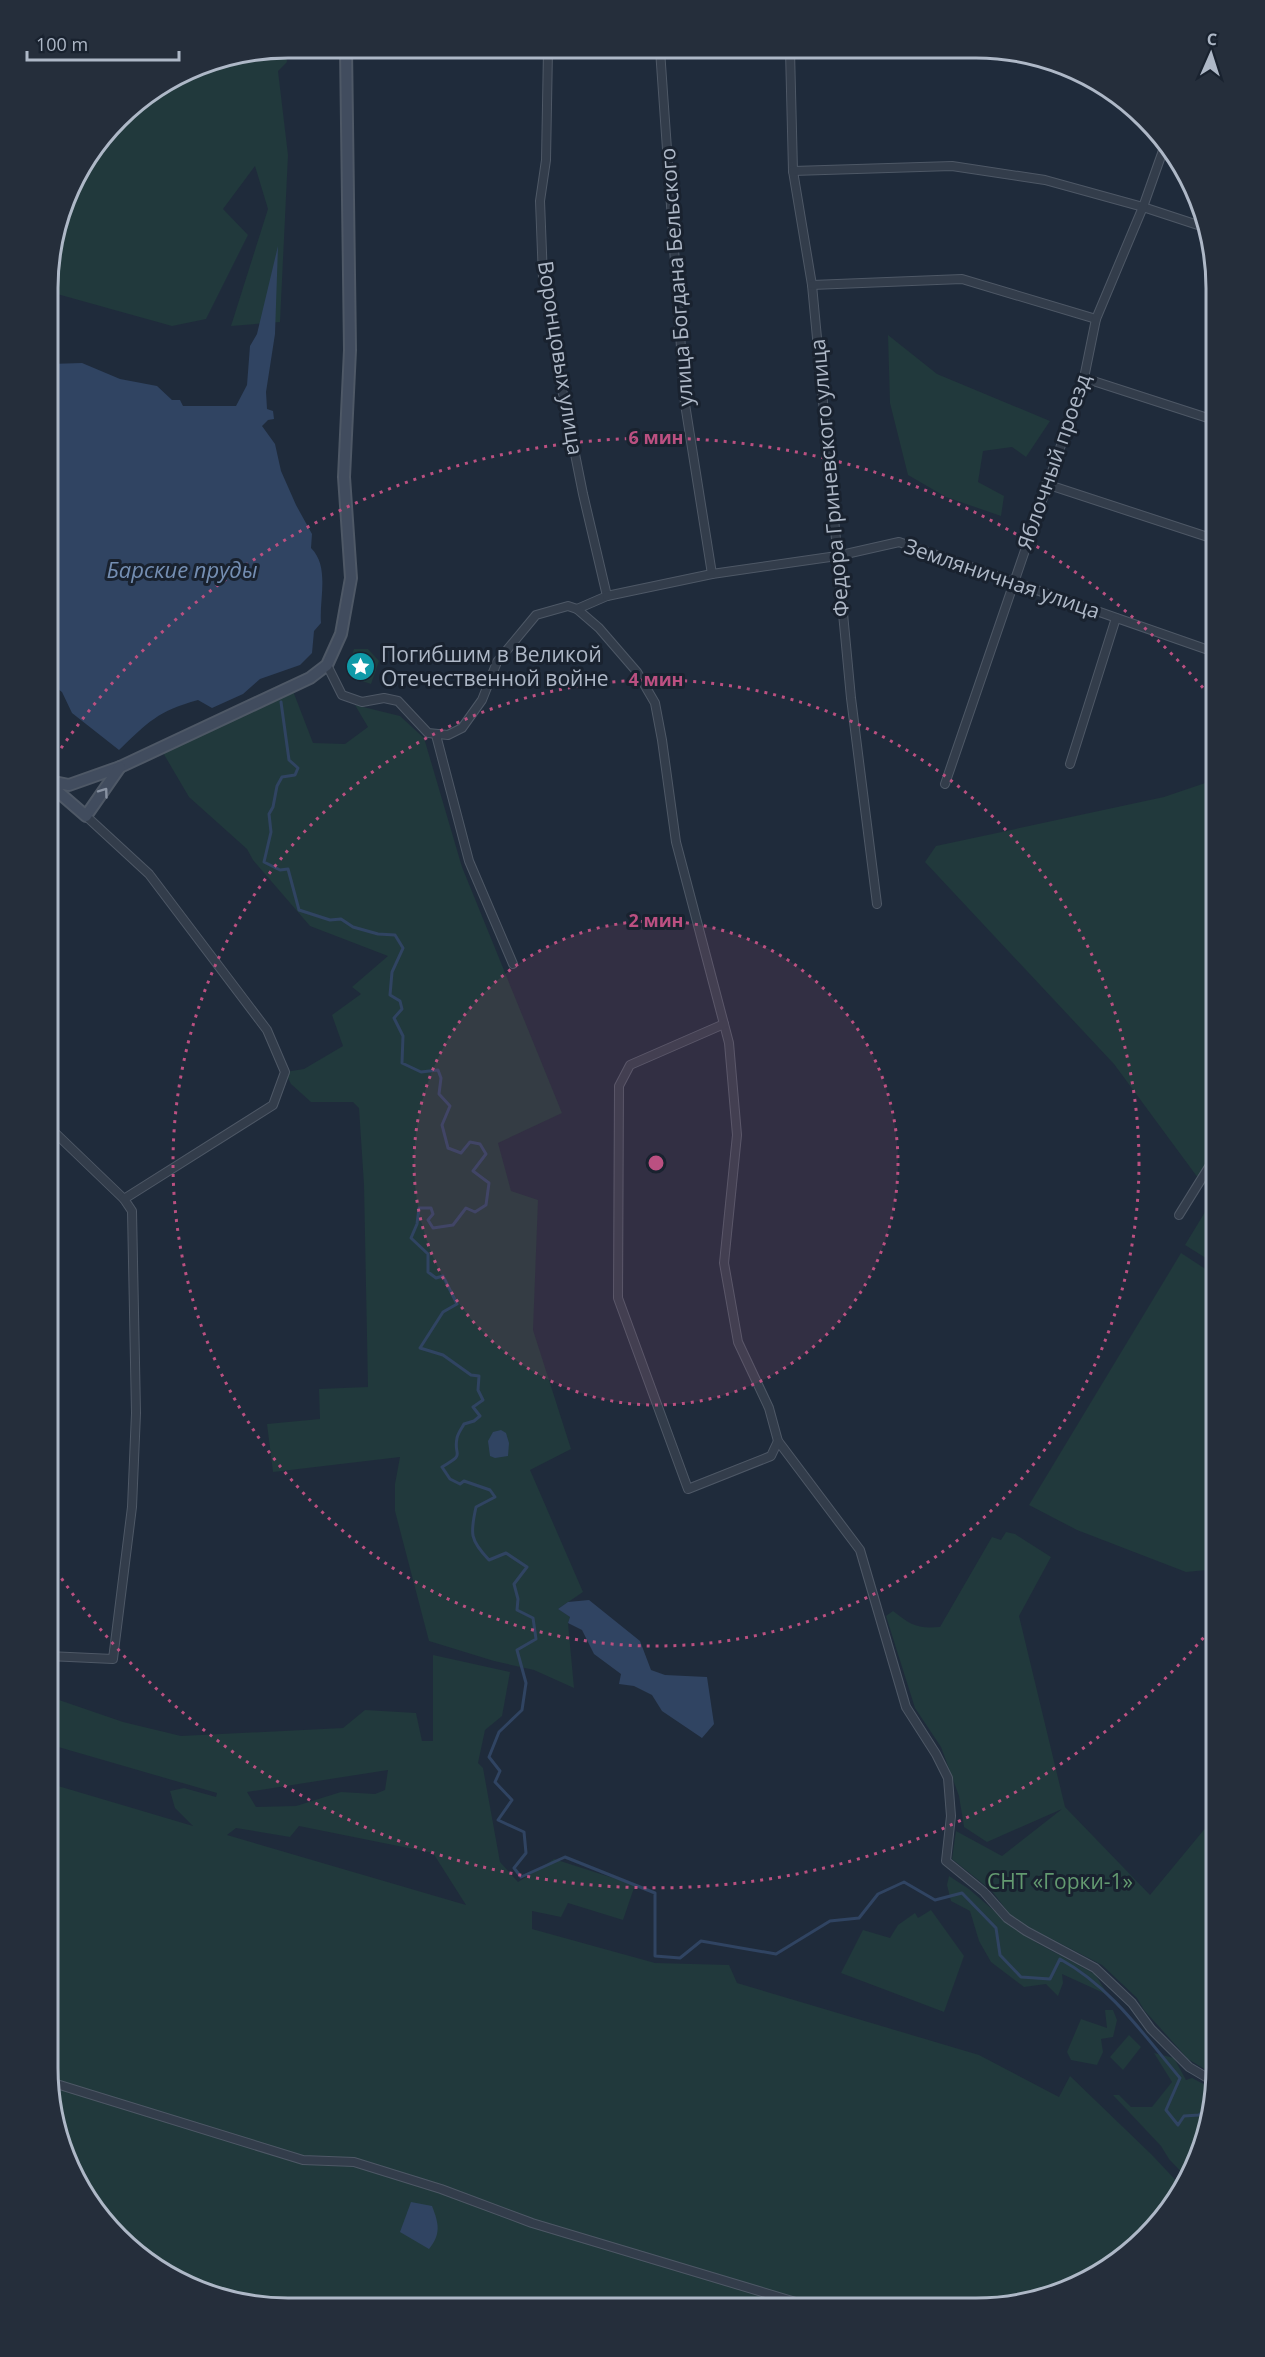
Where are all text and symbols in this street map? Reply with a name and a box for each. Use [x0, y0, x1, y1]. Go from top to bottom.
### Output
scale bar [27, 24, 178, 62]
north arrow [1181, 24, 1241, 84]
text: С [1206, 28, 1217, 50]
text: 100 m [36, 32, 88, 56]
street label: улица Богдана Бельского [653, 147, 699, 407]
street label: Воронцовых улица [532, 259, 590, 457]
street label: Федора Гриневского улица [803, 338, 855, 618]
street label: Яблочный проезд [1010, 370, 1096, 553]
text: 6 мин [628, 425, 684, 449]
street label: Земляничная улица [901, 531, 1104, 625]
water label: Барские пруды [106, 554, 258, 584]
place label: Погибшим в Великой Отечественной войне [381, 640, 608, 692]
place icon: Погибшим в Великой Отечественной войне [344, 651, 376, 683]
text: 4 мин [628, 667, 684, 691]
one-way arrow [97, 788, 108, 799]
text: 2 мин [628, 908, 684, 932]
centre of rings [646, 1153, 666, 1173]
park label: СНТ «Горки-1» [987, 1867, 1133, 1895]

